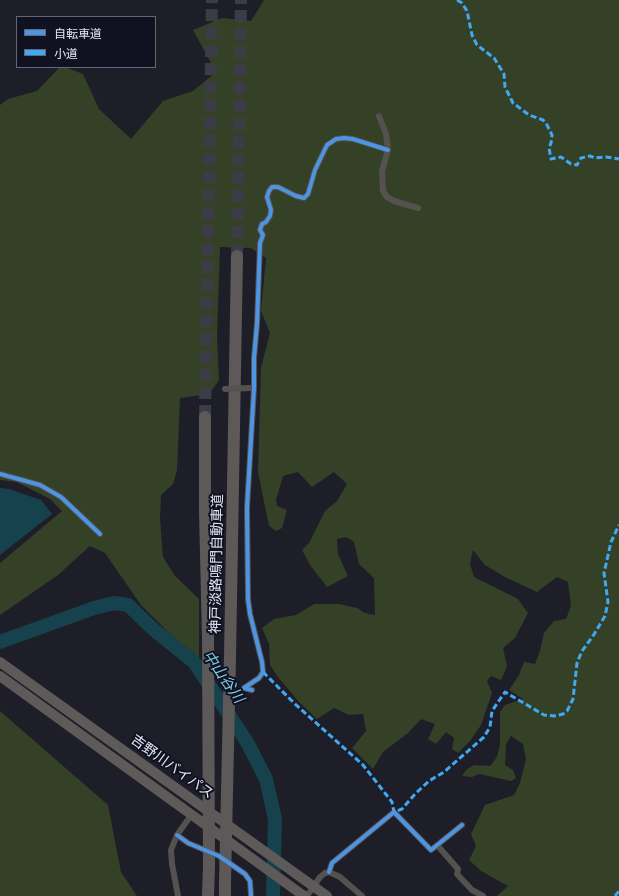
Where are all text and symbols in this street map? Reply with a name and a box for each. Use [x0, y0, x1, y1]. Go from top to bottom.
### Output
legend [16, 16, 156, 68]
text: 自転車道 [54, 26, 102, 41]
text: 小道 [54, 46, 78, 61]
street label: 神戸淡路鳴門自動車道 [207, 494, 227, 634]
water label: 中山谷川 [198, 647, 248, 707]
street label: 吉野川バイパス [127, 731, 217, 803]

